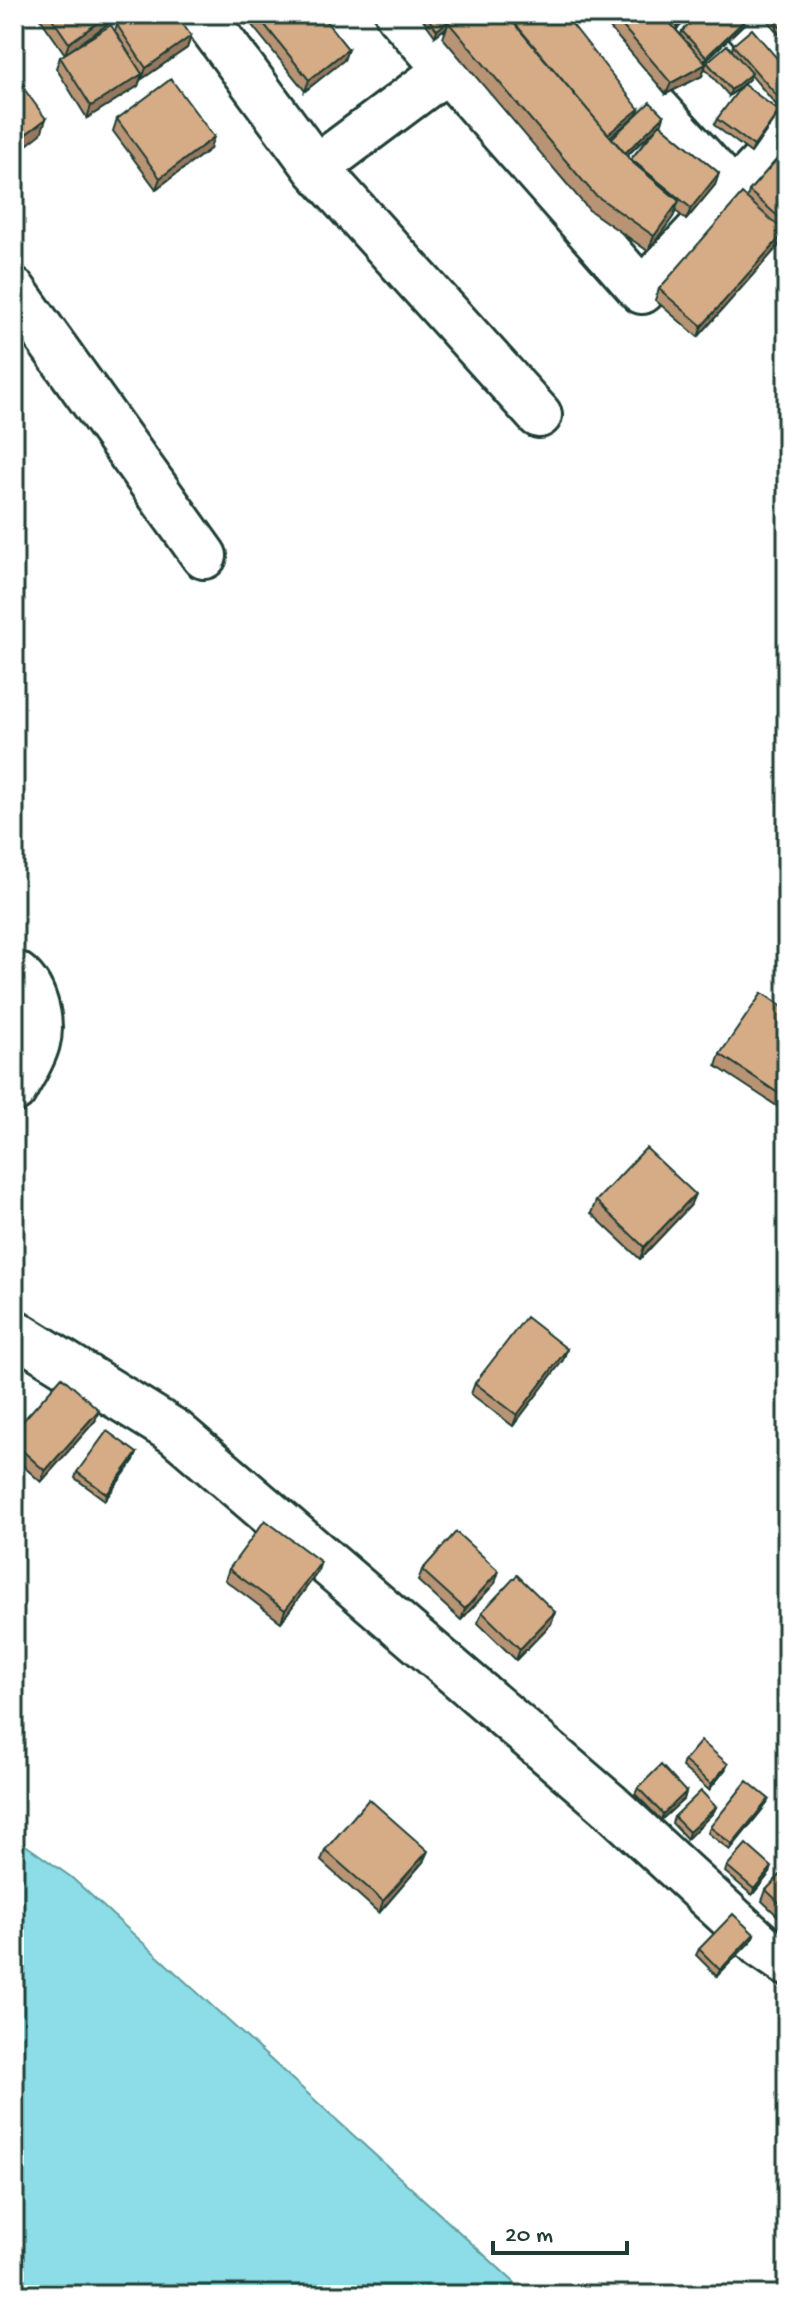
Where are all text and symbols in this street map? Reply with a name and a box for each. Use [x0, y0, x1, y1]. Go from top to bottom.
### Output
scale bar [493, 2205, 627, 2255]
text: 20 m [505, 2222, 553, 2251]

